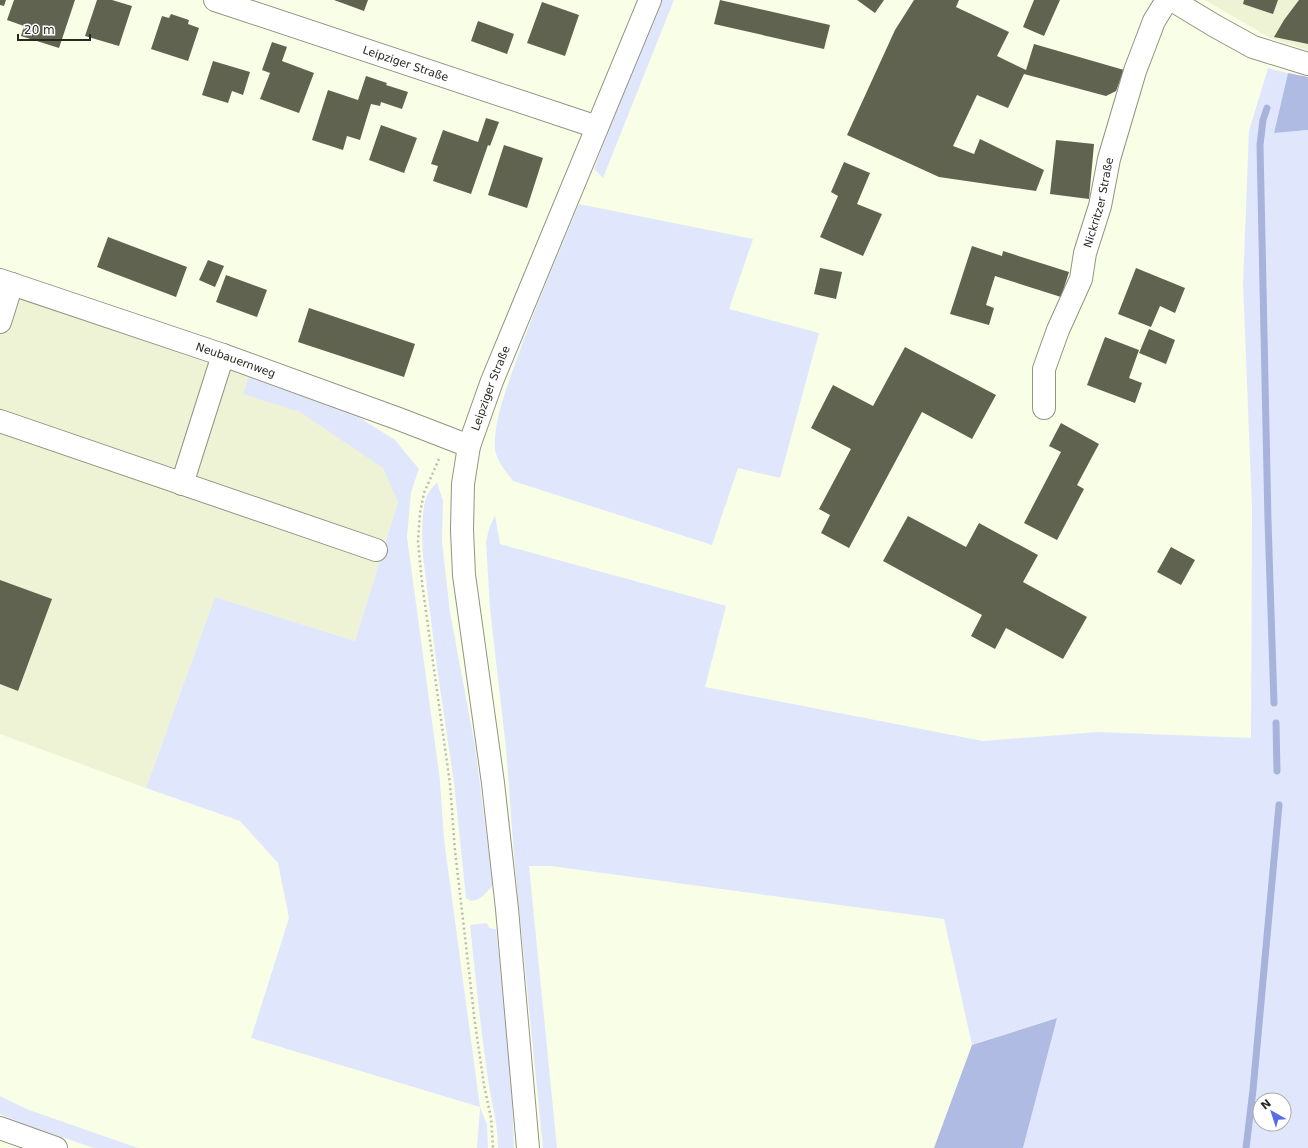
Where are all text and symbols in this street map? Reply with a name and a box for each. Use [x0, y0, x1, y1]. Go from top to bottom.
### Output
scale bar [18, 16, 90, 42]
text: 20 m [24, 23, 55, 37]
street label: Leipziger Straße [361, 43, 451, 84]
street label: Nickritzer Straße [1081, 156, 1116, 249]
street label: Neubauernweg [194, 340, 277, 380]
street label: Leipziger Straße [469, 344, 513, 432]
north arrow [1252, 1092, 1292, 1132]
text: N [1258, 1097, 1274, 1113]

